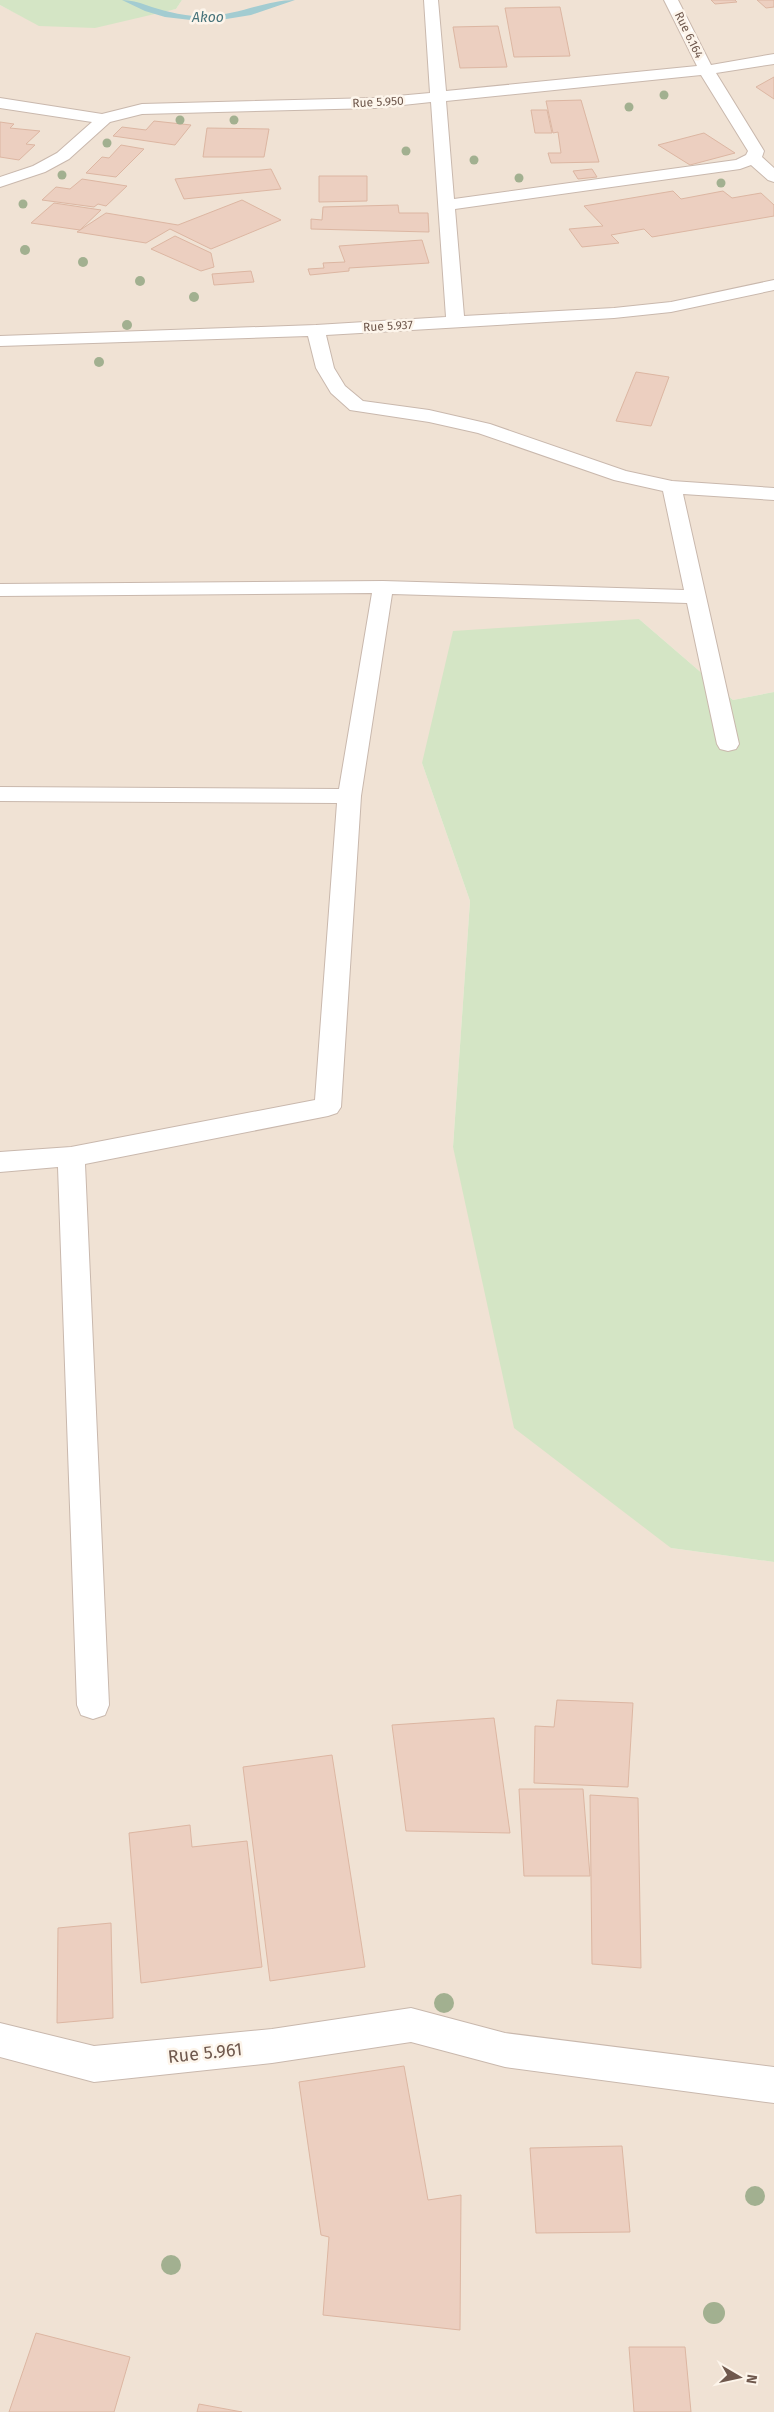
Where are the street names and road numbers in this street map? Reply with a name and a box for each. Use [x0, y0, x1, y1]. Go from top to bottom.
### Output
street label: Rue 6.164 [672, 9, 707, 61]
street label: Rue 5.950 [352, 94, 404, 110]
street label: Rue 5.937 [363, 318, 413, 334]
street label: Rue 5.961 [167, 2038, 243, 2068]

